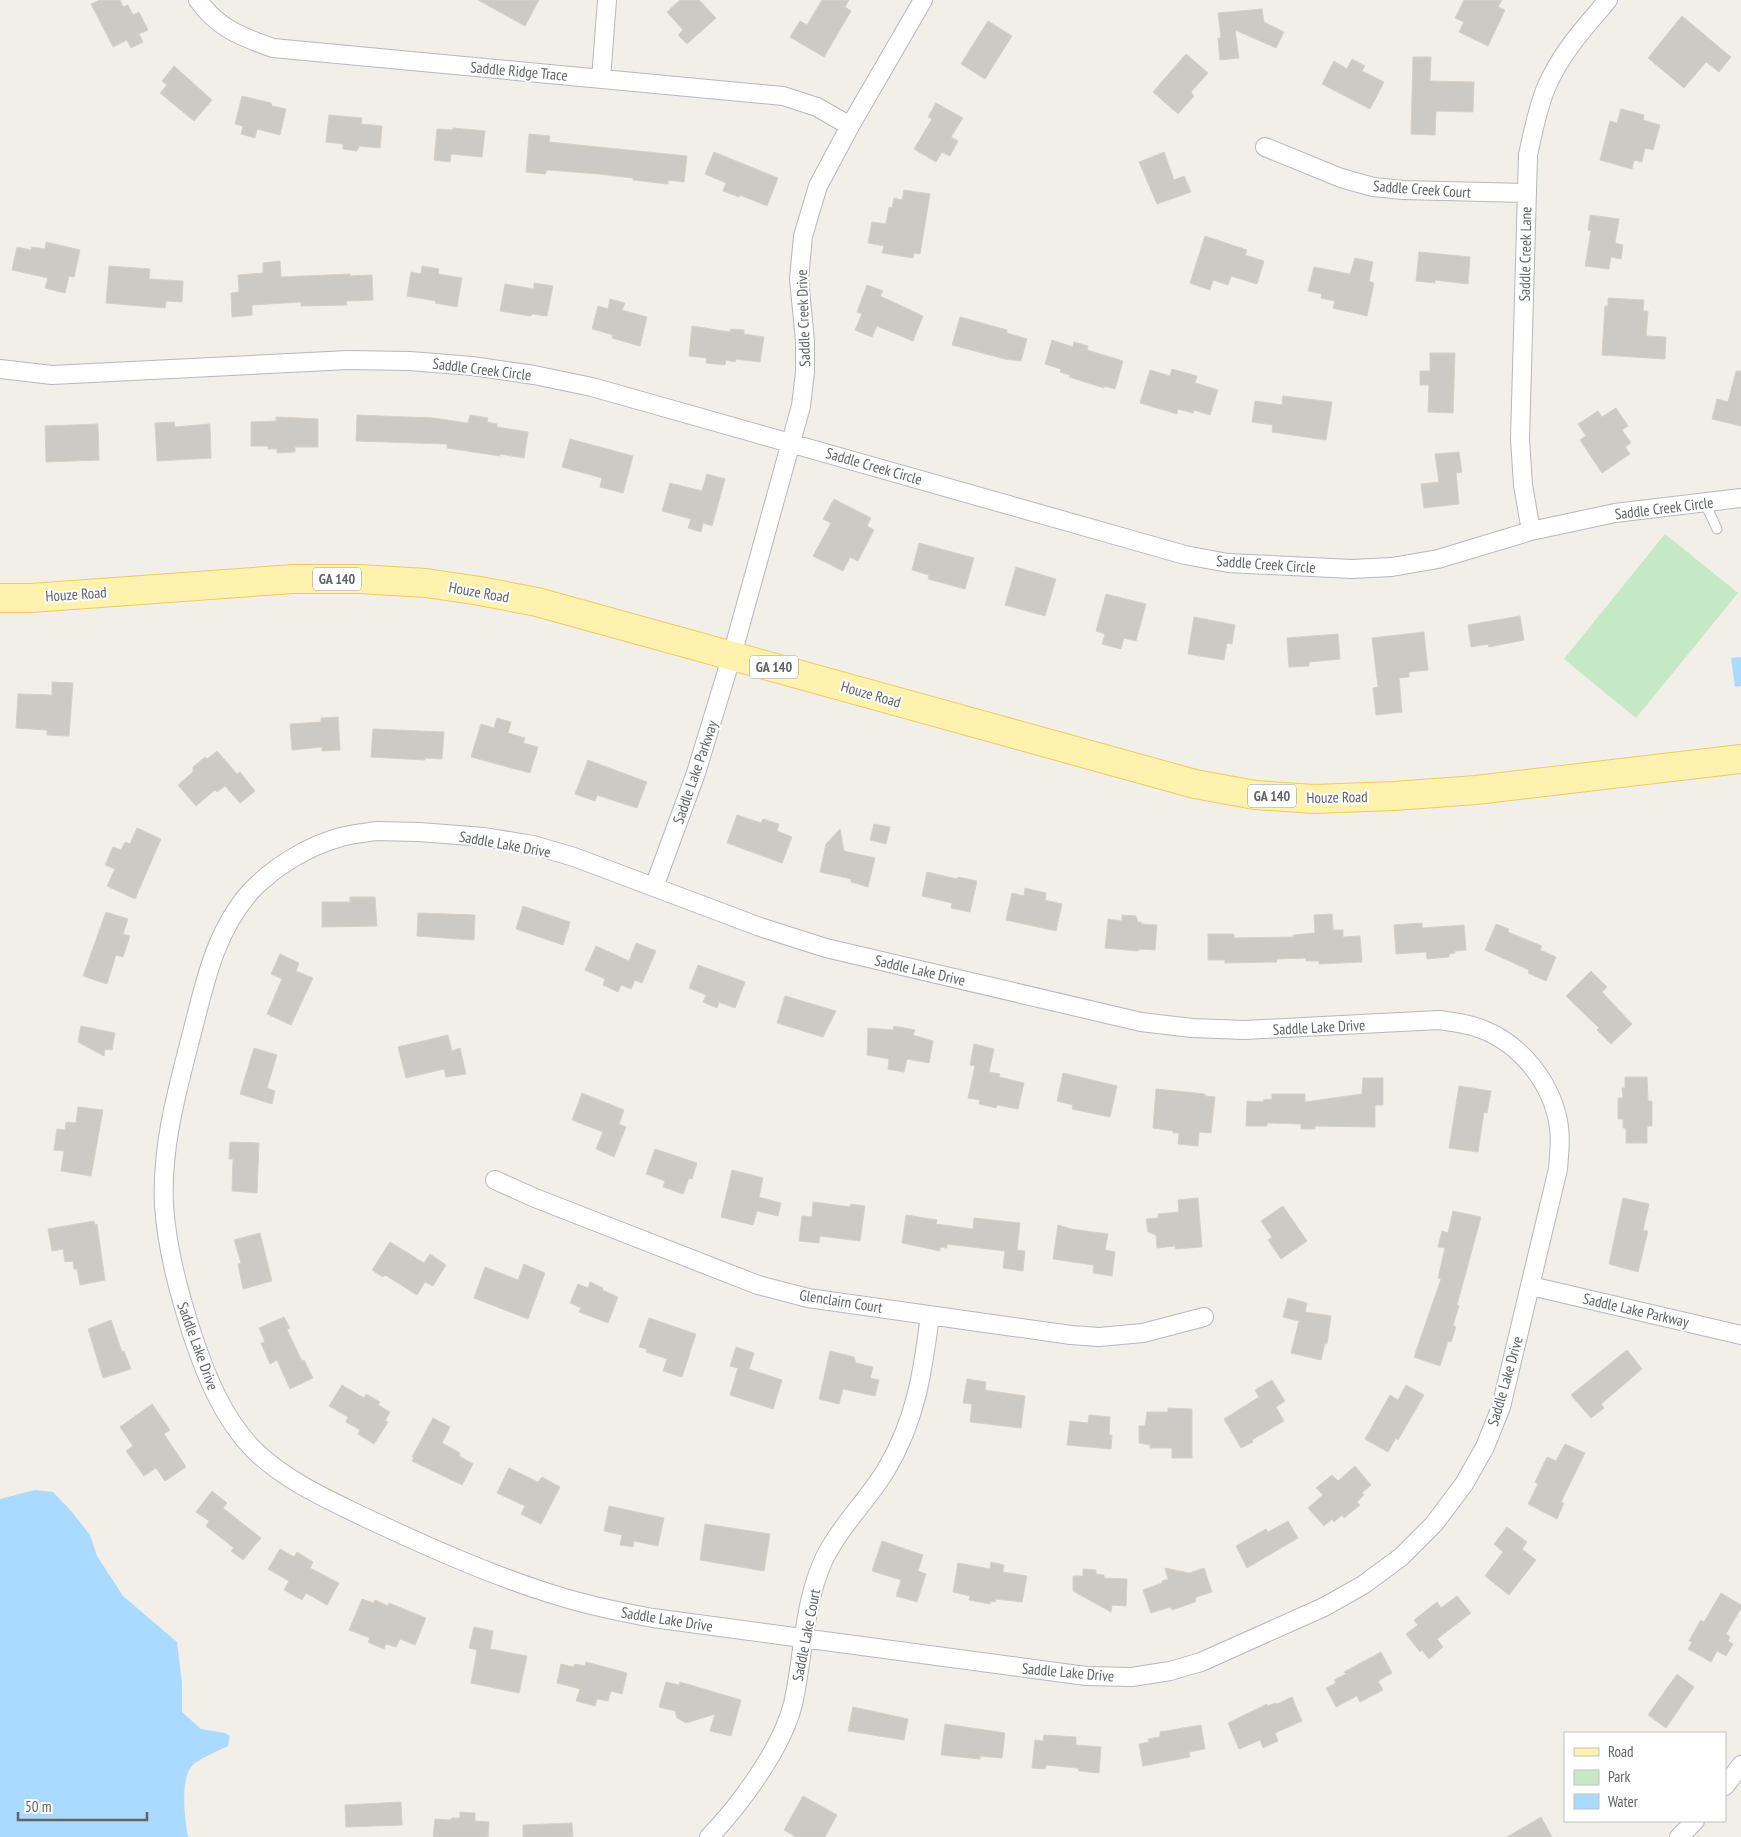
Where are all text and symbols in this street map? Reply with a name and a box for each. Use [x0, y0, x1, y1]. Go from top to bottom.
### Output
street label: Saddle Ridge Trace [470, 57, 568, 85]
street label: Saddle Creek Court [1372, 176, 1472, 202]
street label: Saddle Creek Lane [1515, 206, 1535, 302]
street label: Saddle Creek Drive [792, 269, 814, 367]
street label: Saddle Creek Circle [432, 354, 532, 384]
street label: Saddle Creek Circle [824, 443, 924, 489]
street label: Saddle Creek Circle [1614, 493, 1714, 523]
street label: Saddle Creek Circle [1216, 551, 1316, 577]
road number: GA 140 [313, 568, 361, 590]
street label: Houze Road [447, 577, 511, 607]
street label: Houze Road [45, 582, 107, 606]
road number: GA 140 [750, 656, 798, 679]
street label: Houze Road [839, 676, 903, 712]
street label: Saddle Lake Parkway [668, 717, 722, 826]
road number: GA 140 [1248, 784, 1296, 808]
street label: Houze Road [1306, 787, 1368, 807]
street label: Saddle Lake Drive [458, 827, 552, 861]
street label: Saddle Lake Drive [873, 950, 967, 990]
street label: Saddle Lake Drive [1272, 1015, 1366, 1039]
street label: Glenclairn Court [798, 1285, 884, 1317]
street label: Saddle Lake Parkway [1581, 1289, 1691, 1331]
street label: Saddle Lake Drive [173, 1299, 223, 1393]
street label: Saddle Lake Drive [1483, 1334, 1527, 1428]
street label: Saddle Lake Court [788, 1587, 824, 1683]
street label: Saddle Lake Drive [620, 1602, 714, 1636]
street label: Saddle Lake Drive [1021, 1659, 1115, 1685]
legend [1564, 1732, 1726, 1822]
text: Road [1608, 1742, 1634, 1761]
text: Park [1608, 1767, 1630, 1786]
scale bar [18, 1790, 146, 1822]
text: Water [1608, 1792, 1639, 1811]
text: 50 m [25, 1797, 51, 1816]

